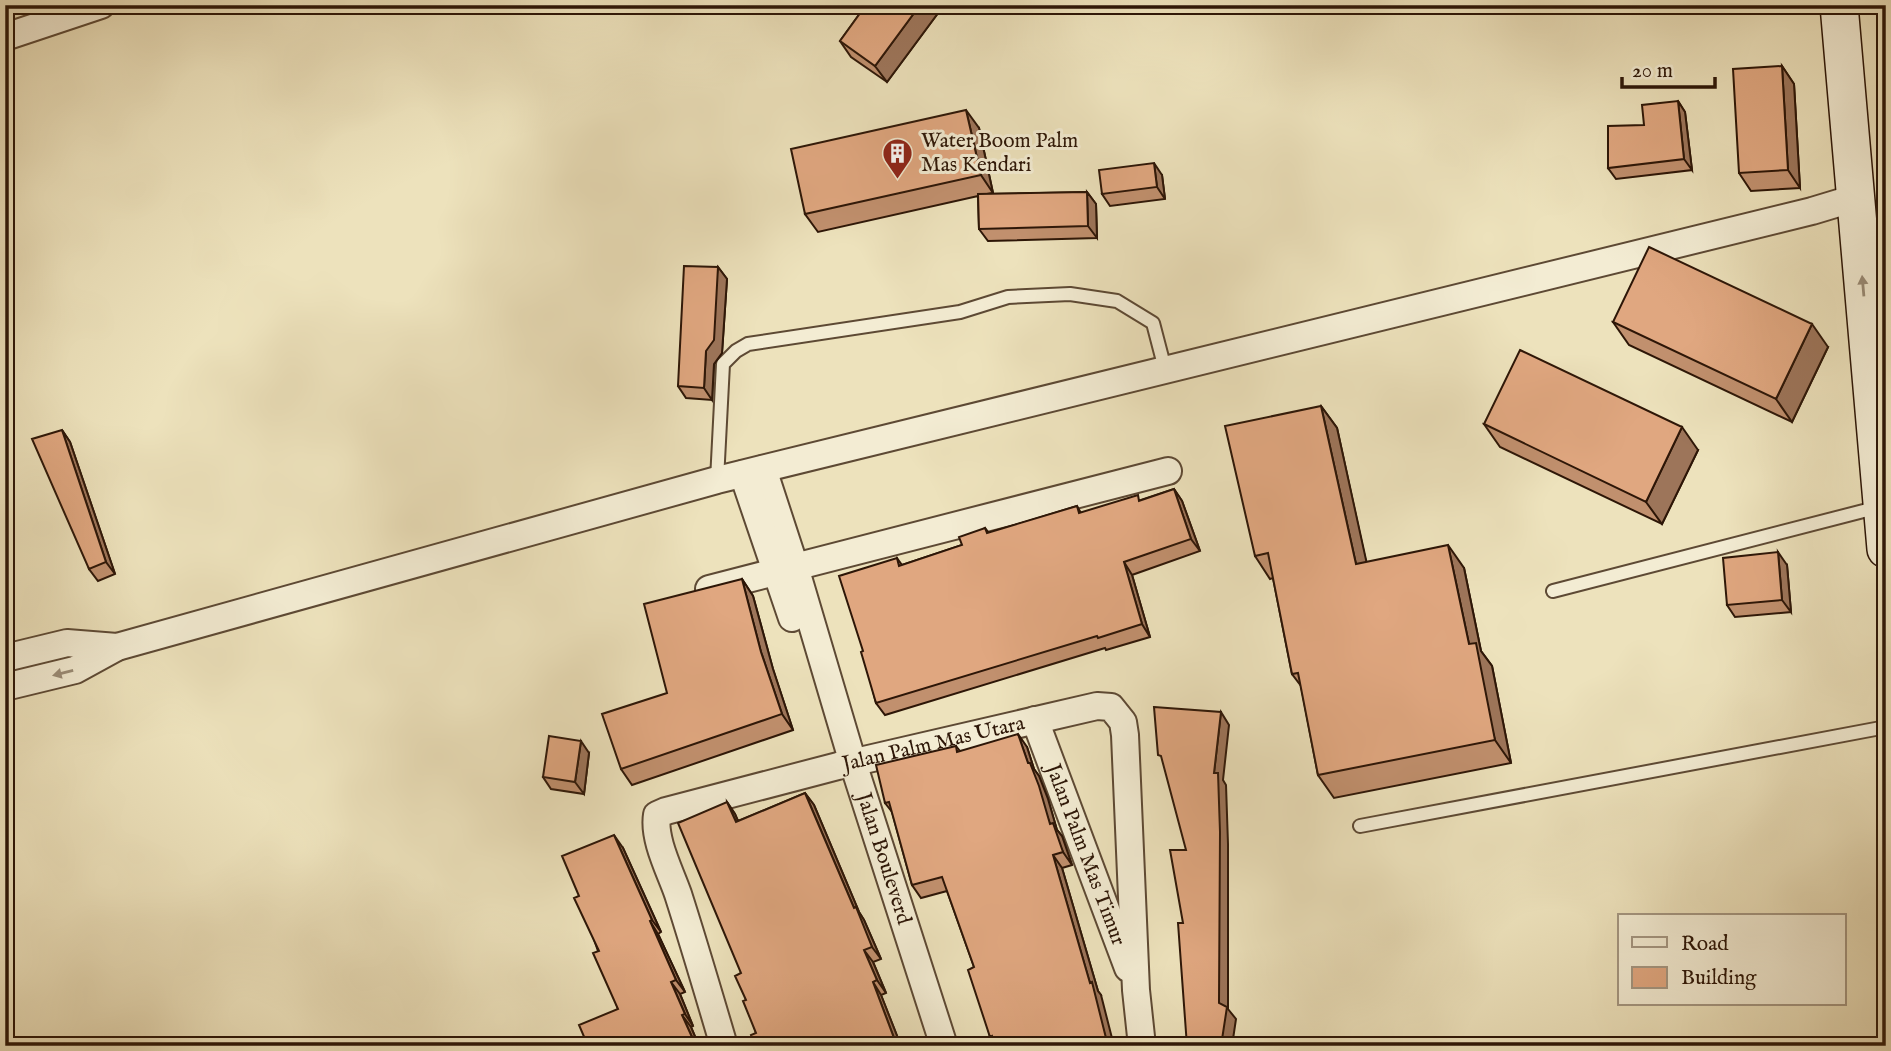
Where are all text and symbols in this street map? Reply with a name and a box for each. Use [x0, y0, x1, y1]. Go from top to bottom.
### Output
scale bar [1622, 46, 1714, 90]
text: 20 m [1632, 58, 1673, 85]
place label: Water Boom Palm Mas Kendari [921, 128, 1078, 179]
building icon: Water Boom Palm Mas Kendari [881, 136, 915, 180]
one-way arrow [1857, 275, 1868, 297]
one-way arrow [52, 668, 74, 679]
street label: Jalan Palm Mas Utara [838, 709, 1028, 779]
street label: Jalan Palm Mas Timur [1039, 758, 1132, 950]
street label: Jalan Bouleverd [849, 787, 918, 929]
legend [1618, 914, 1846, 1006]
text: Road [1681, 931, 1729, 958]
text: Building [1681, 965, 1757, 992]

